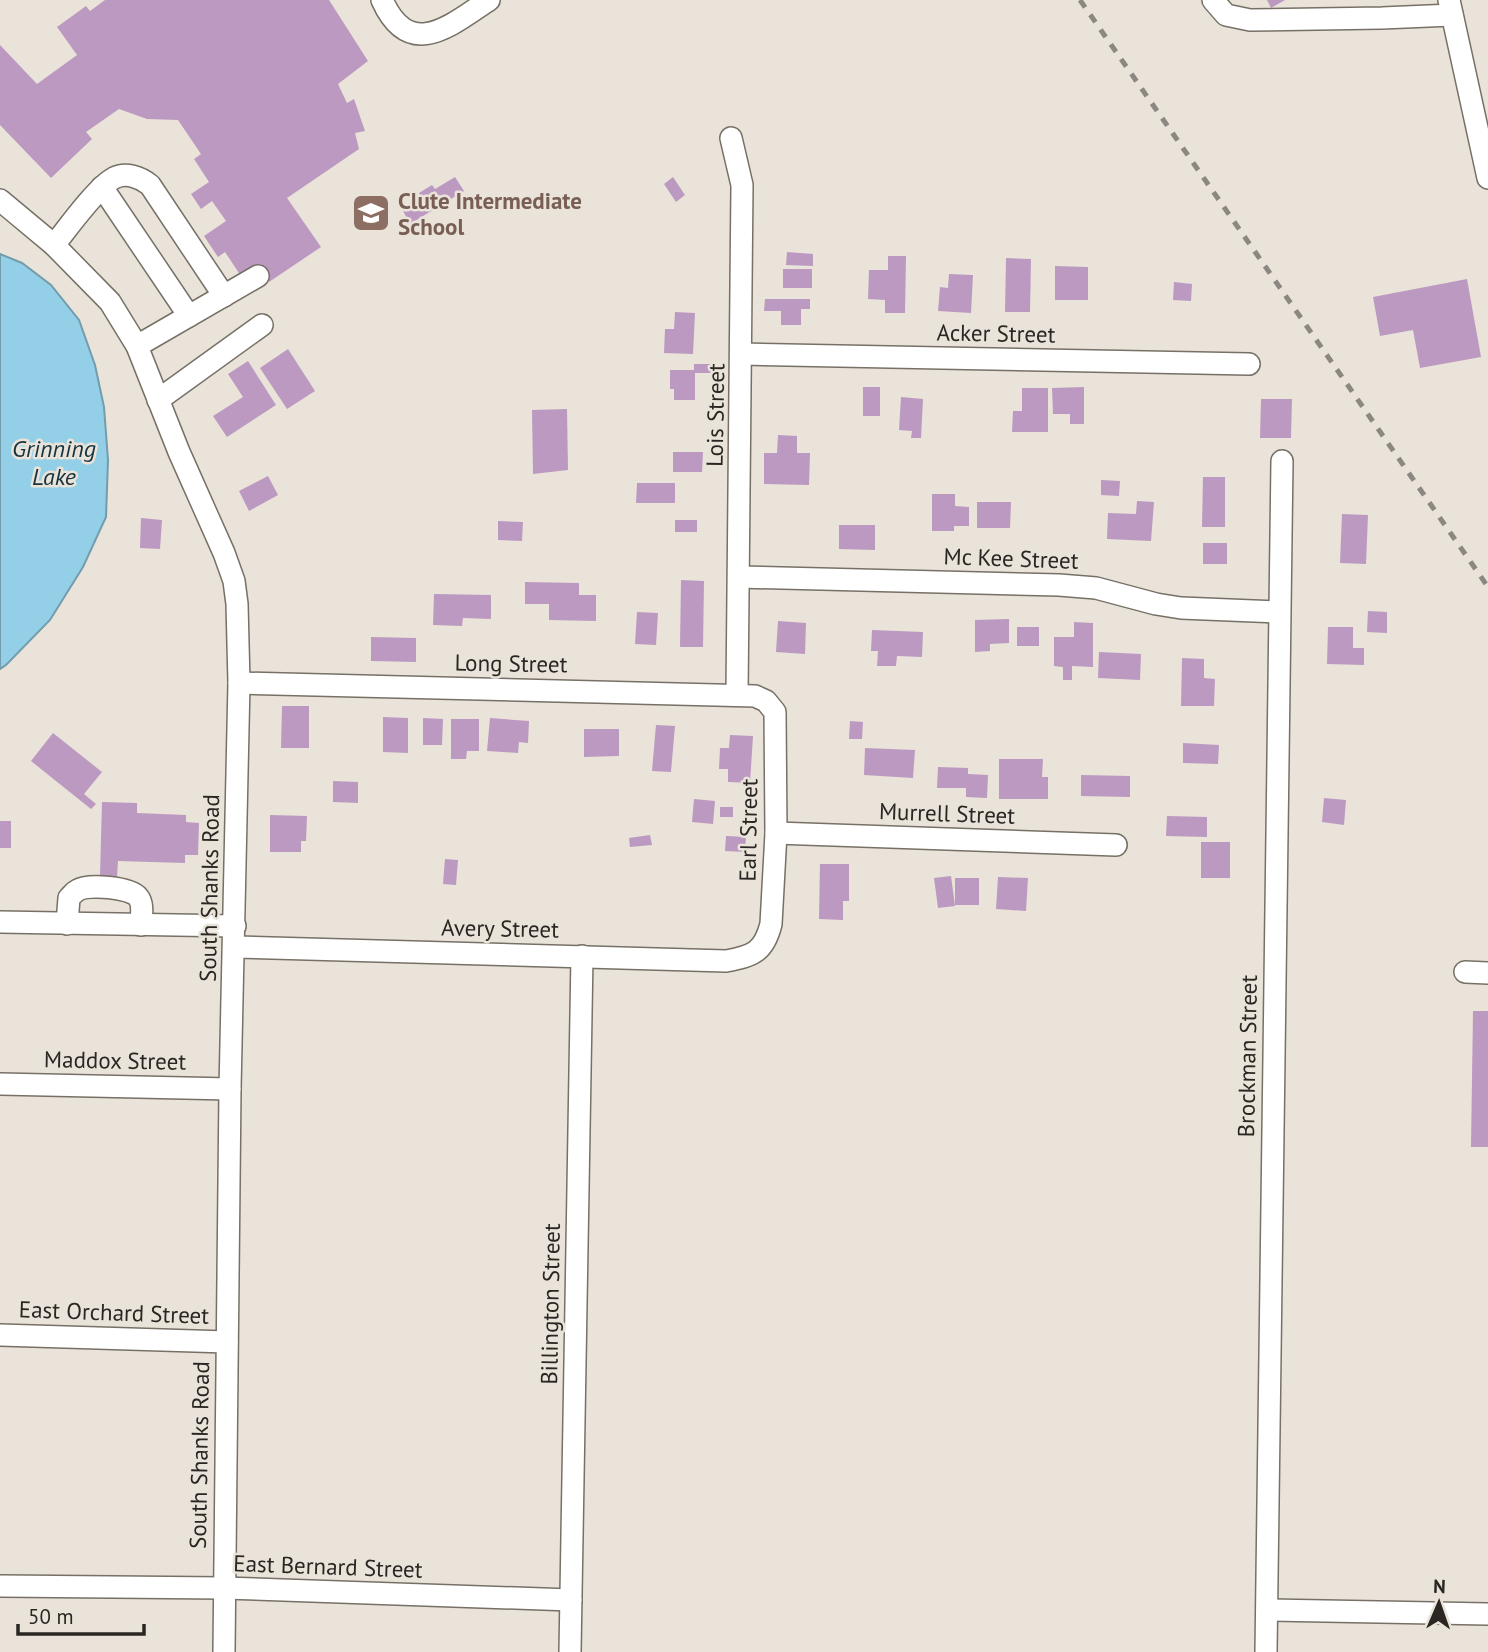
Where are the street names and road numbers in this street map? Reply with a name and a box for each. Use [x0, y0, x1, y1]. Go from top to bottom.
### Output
street label: Acker Street [936, 317, 1056, 349]
street label: Lois Street [700, 363, 730, 467]
street label: Mc Kee Street [943, 541, 1079, 575]
street label: Long Street [454, 648, 568, 678]
street label: Earl Street [733, 778, 763, 882]
street label: South Shanks Road [193, 794, 225, 982]
street label: Murrell Street [878, 796, 1016, 830]
street label: Avery Street [441, 912, 559, 944]
street label: Brockman Street [1231, 974, 1263, 1138]
street label: Maddox Street [44, 1044, 187, 1076]
street label: Billington Street [534, 1223, 566, 1385]
street label: East Orchard Street [18, 1294, 210, 1330]
street label: South Shanks Road [183, 1361, 215, 1549]
street label: East Bernard Street [233, 1548, 423, 1584]

